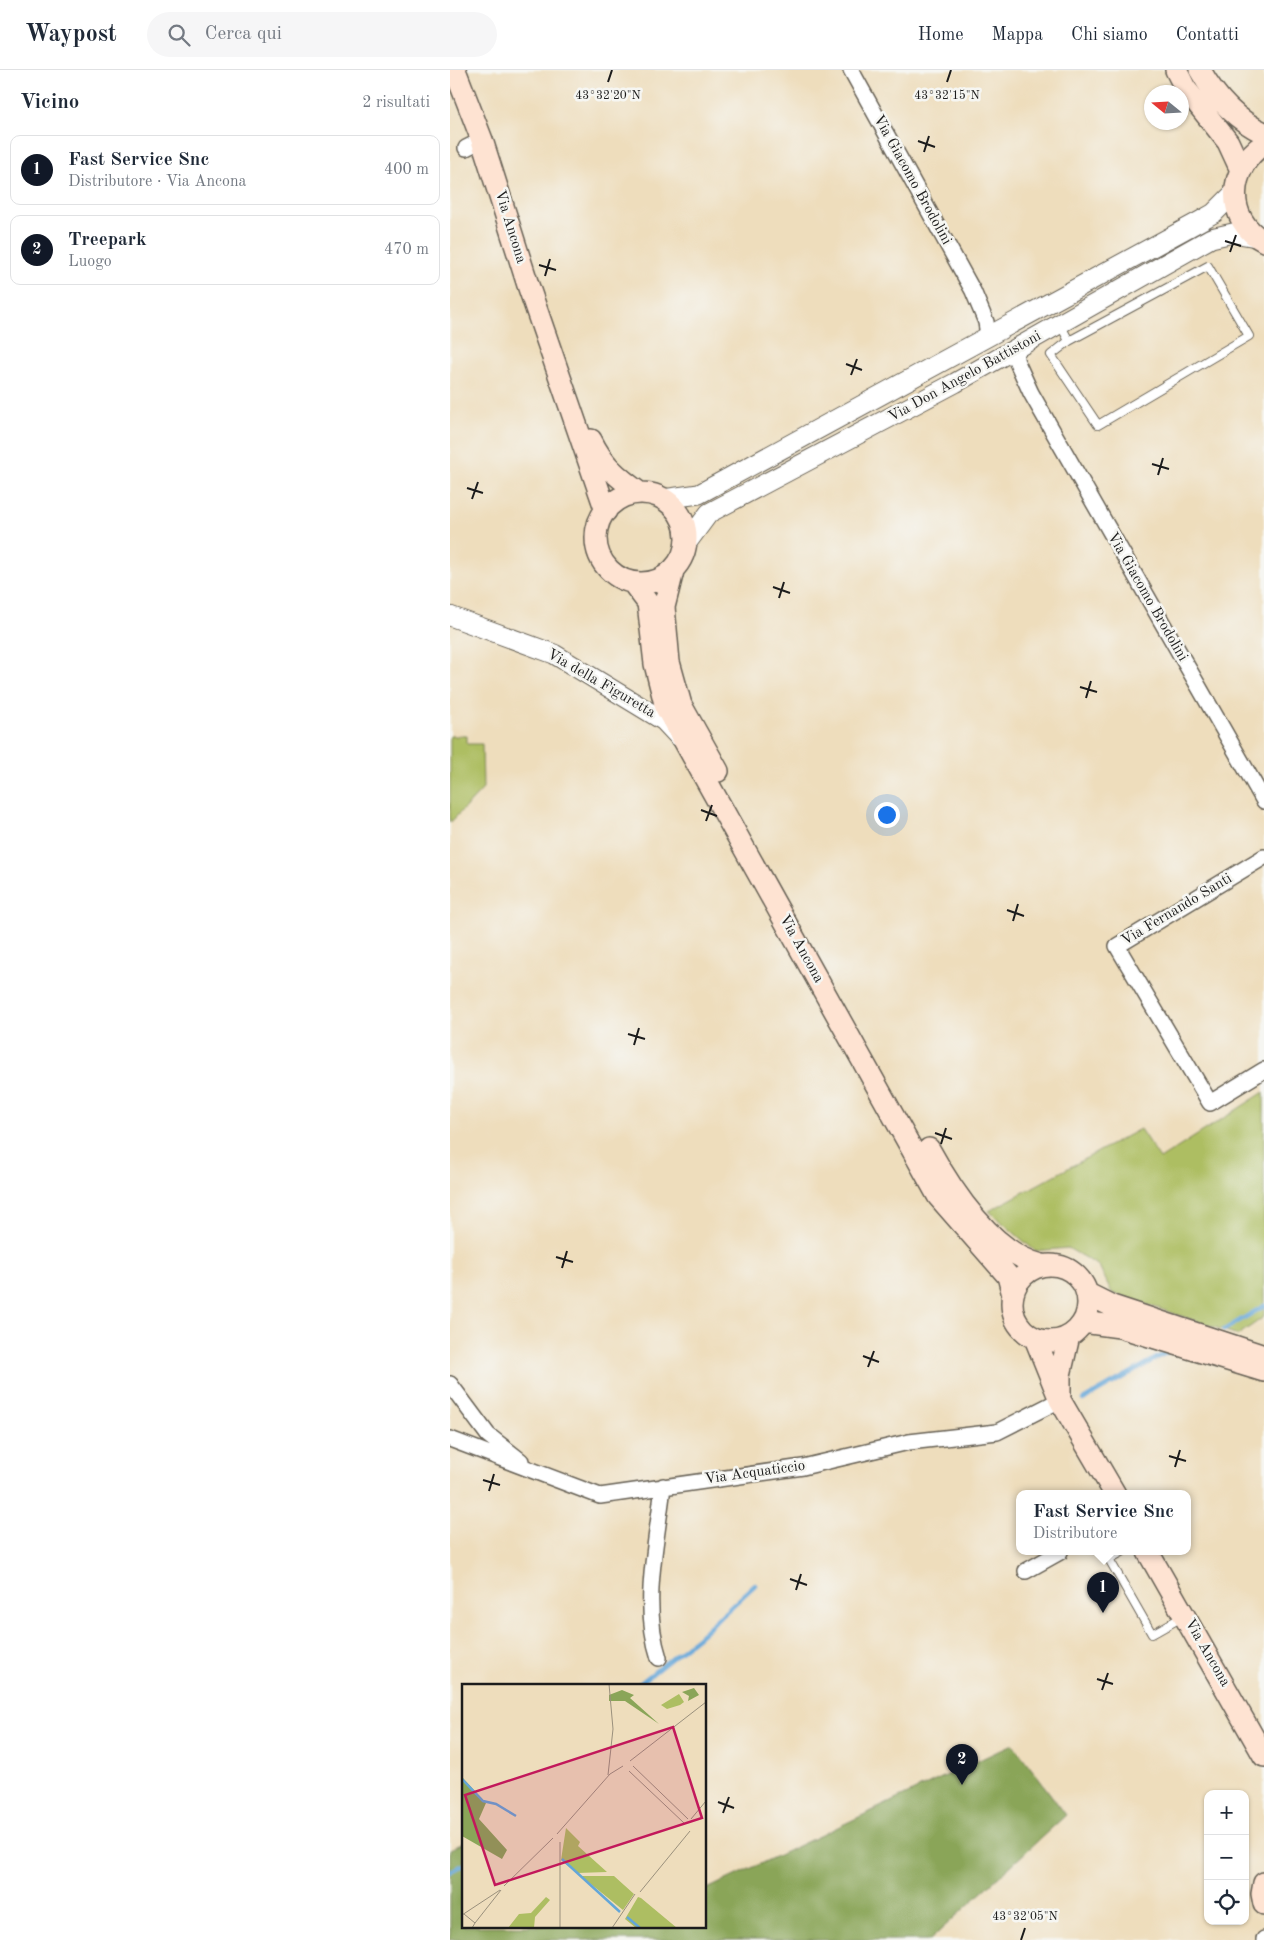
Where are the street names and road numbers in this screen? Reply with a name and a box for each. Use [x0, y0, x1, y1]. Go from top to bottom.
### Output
street label: Via Giacomo Brodolini [870, 113, 954, 247]
street label: Via Ancona [492, 189, 528, 266]
street label: Via Don Angelo Battistoni [886, 329, 1044, 425]
street label: Via Giacomo Brodolini [1104, 530, 1190, 664]
street label: Via della Figuretta [544, 647, 658, 721]
street label: Via Fernando Santi [1119, 871, 1235, 949]
street label: Via Ancona [776, 912, 826, 986]
street label: Via Acquaticcio [704, 1459, 806, 1487]
street label: Via Ancona [1182, 1616, 1233, 1690]

